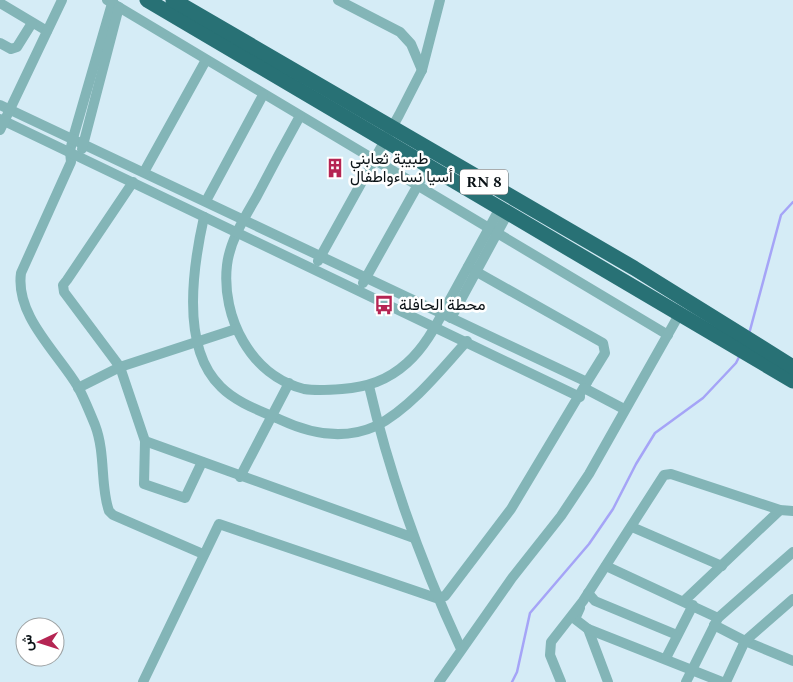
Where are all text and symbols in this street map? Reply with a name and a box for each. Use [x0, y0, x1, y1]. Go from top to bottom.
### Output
place label: طبيبة ثعابني أسيا نساءواطفال [350, 147, 453, 189]
building icon: طبيبة ثعابني أسيا نساءواطفال [324, 157, 346, 179]
road number: RN 8 [460, 170, 508, 194]
place label: محطة الحافلة [399, 293, 486, 317]
bus stop icon: محطة الحافلة [373, 294, 395, 316]
north arrow [15, 617, 65, 667]
text: ش [16, 634, 39, 652]

